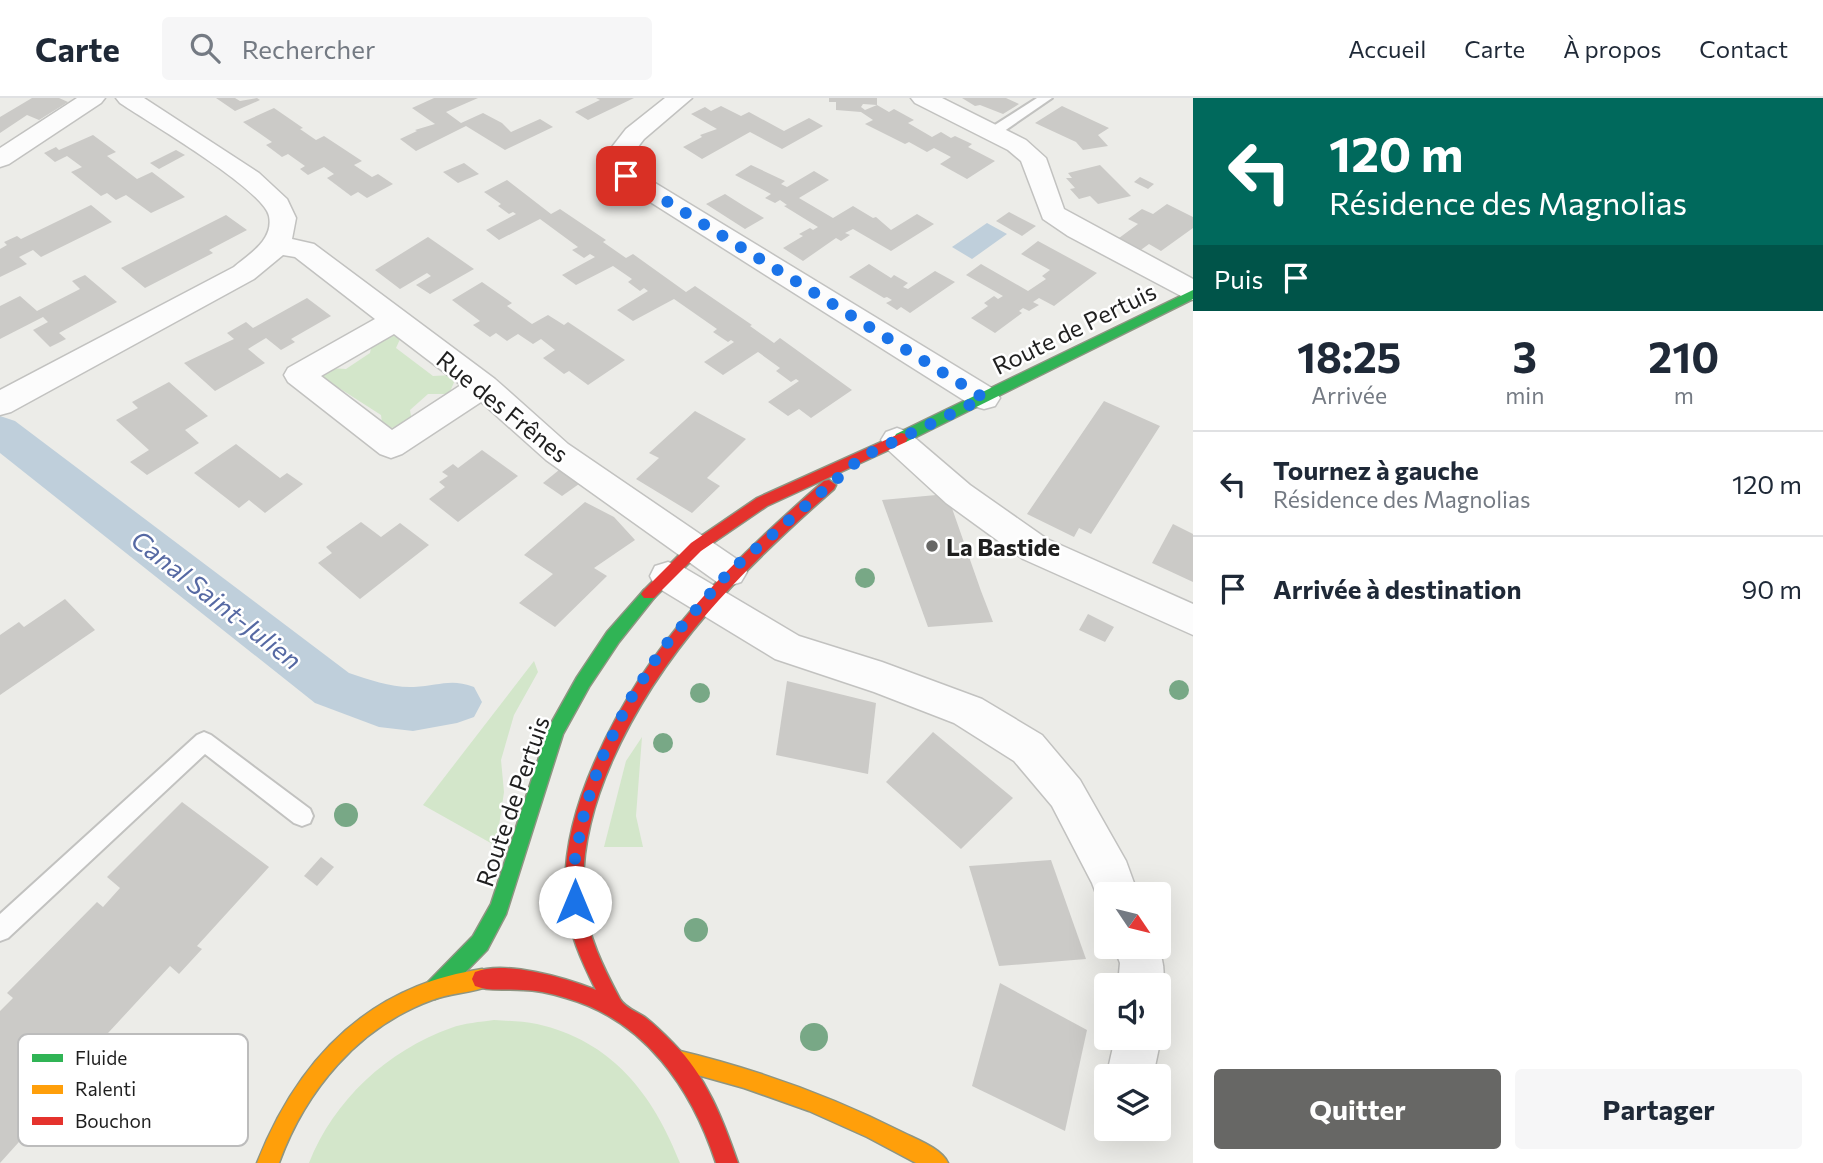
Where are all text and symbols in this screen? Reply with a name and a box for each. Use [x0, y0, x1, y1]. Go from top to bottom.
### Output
search box [162, 17, 652, 80]
text: Carte [35, 28, 120, 69]
icon: search [186, 29, 224, 67]
text: Rechercher [242, 33, 375, 64]
text: Accueil [1348, 34, 1426, 63]
text: Carte [1464, 34, 1525, 63]
text: À propos [1563, 34, 1661, 63]
text: Contact [1699, 34, 1788, 63]
text: 120 m [1329, 122, 1463, 182]
icon: left [1214, 126, 1305, 217]
pin [596, 146, 656, 206]
icon: arrive [607, 157, 645, 195]
text: Résidence des Magnolias [1329, 182, 1687, 222]
icon: arrive [1277, 259, 1315, 297]
text: Puis [1214, 263, 1263, 294]
street label: Route de Pertuis [988, 276, 1160, 380]
text: 18:25 [1297, 330, 1401, 382]
text: 3 [1513, 330, 1537, 382]
text: 210 [1648, 330, 1719, 382]
street label: Rue des Frênes [431, 344, 575, 468]
text: Arrivée [1311, 381, 1387, 409]
text: min [1505, 381, 1544, 409]
text: m [1674, 381, 1694, 409]
text: Tournez à gauche [1273, 454, 1479, 485]
icon: left [1214, 465, 1252, 503]
text: 120 m [1732, 468, 1802, 499]
text: Résidence des Magnolias [1273, 485, 1530, 513]
water label: Canal Saint-Julien [126, 523, 308, 675]
place label: La Bastide [946, 532, 1060, 561]
marker: La Bastide [924, 538, 940, 554]
icon: arrive [1214, 570, 1252, 608]
text: Arrivée à destination [1273, 573, 1521, 604]
text: 90 m [1742, 573, 1802, 604]
street label: Route de Pertuis [469, 712, 555, 890]
position arrow [538, 865, 612, 939]
north arrow [1094, 882, 1171, 959]
map controls [1094, 882, 1171, 1141]
button: sound [1094, 973, 1171, 1050]
legend [18, 1034, 248, 1146]
text: Fluide [75, 1046, 127, 1069]
button: layers [1094, 1064, 1171, 1141]
button: Quitter [1214, 1069, 1501, 1149]
button: Partager [1515, 1069, 1802, 1149]
text: Ralenti [75, 1077, 136, 1100]
text: Bouchon [75, 1109, 152, 1132]

